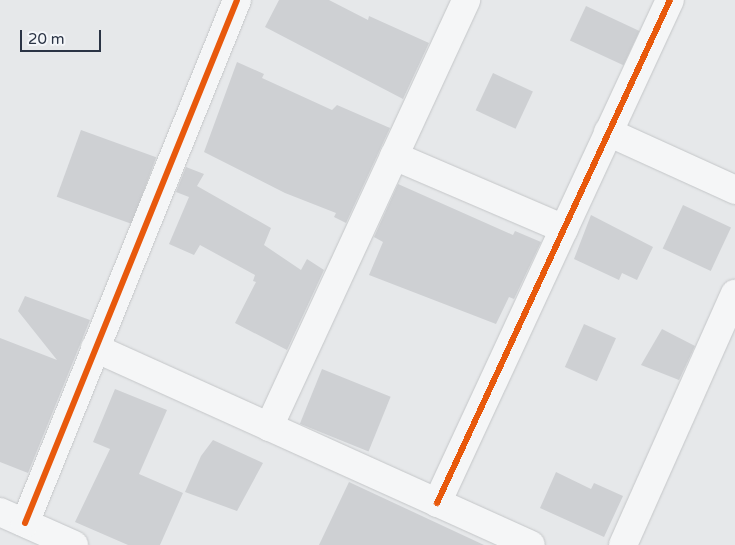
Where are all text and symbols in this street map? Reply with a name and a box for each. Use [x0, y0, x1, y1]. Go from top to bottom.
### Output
scale bar [22, 20, 104, 52]
text: 20 m [28, 30, 65, 48]

